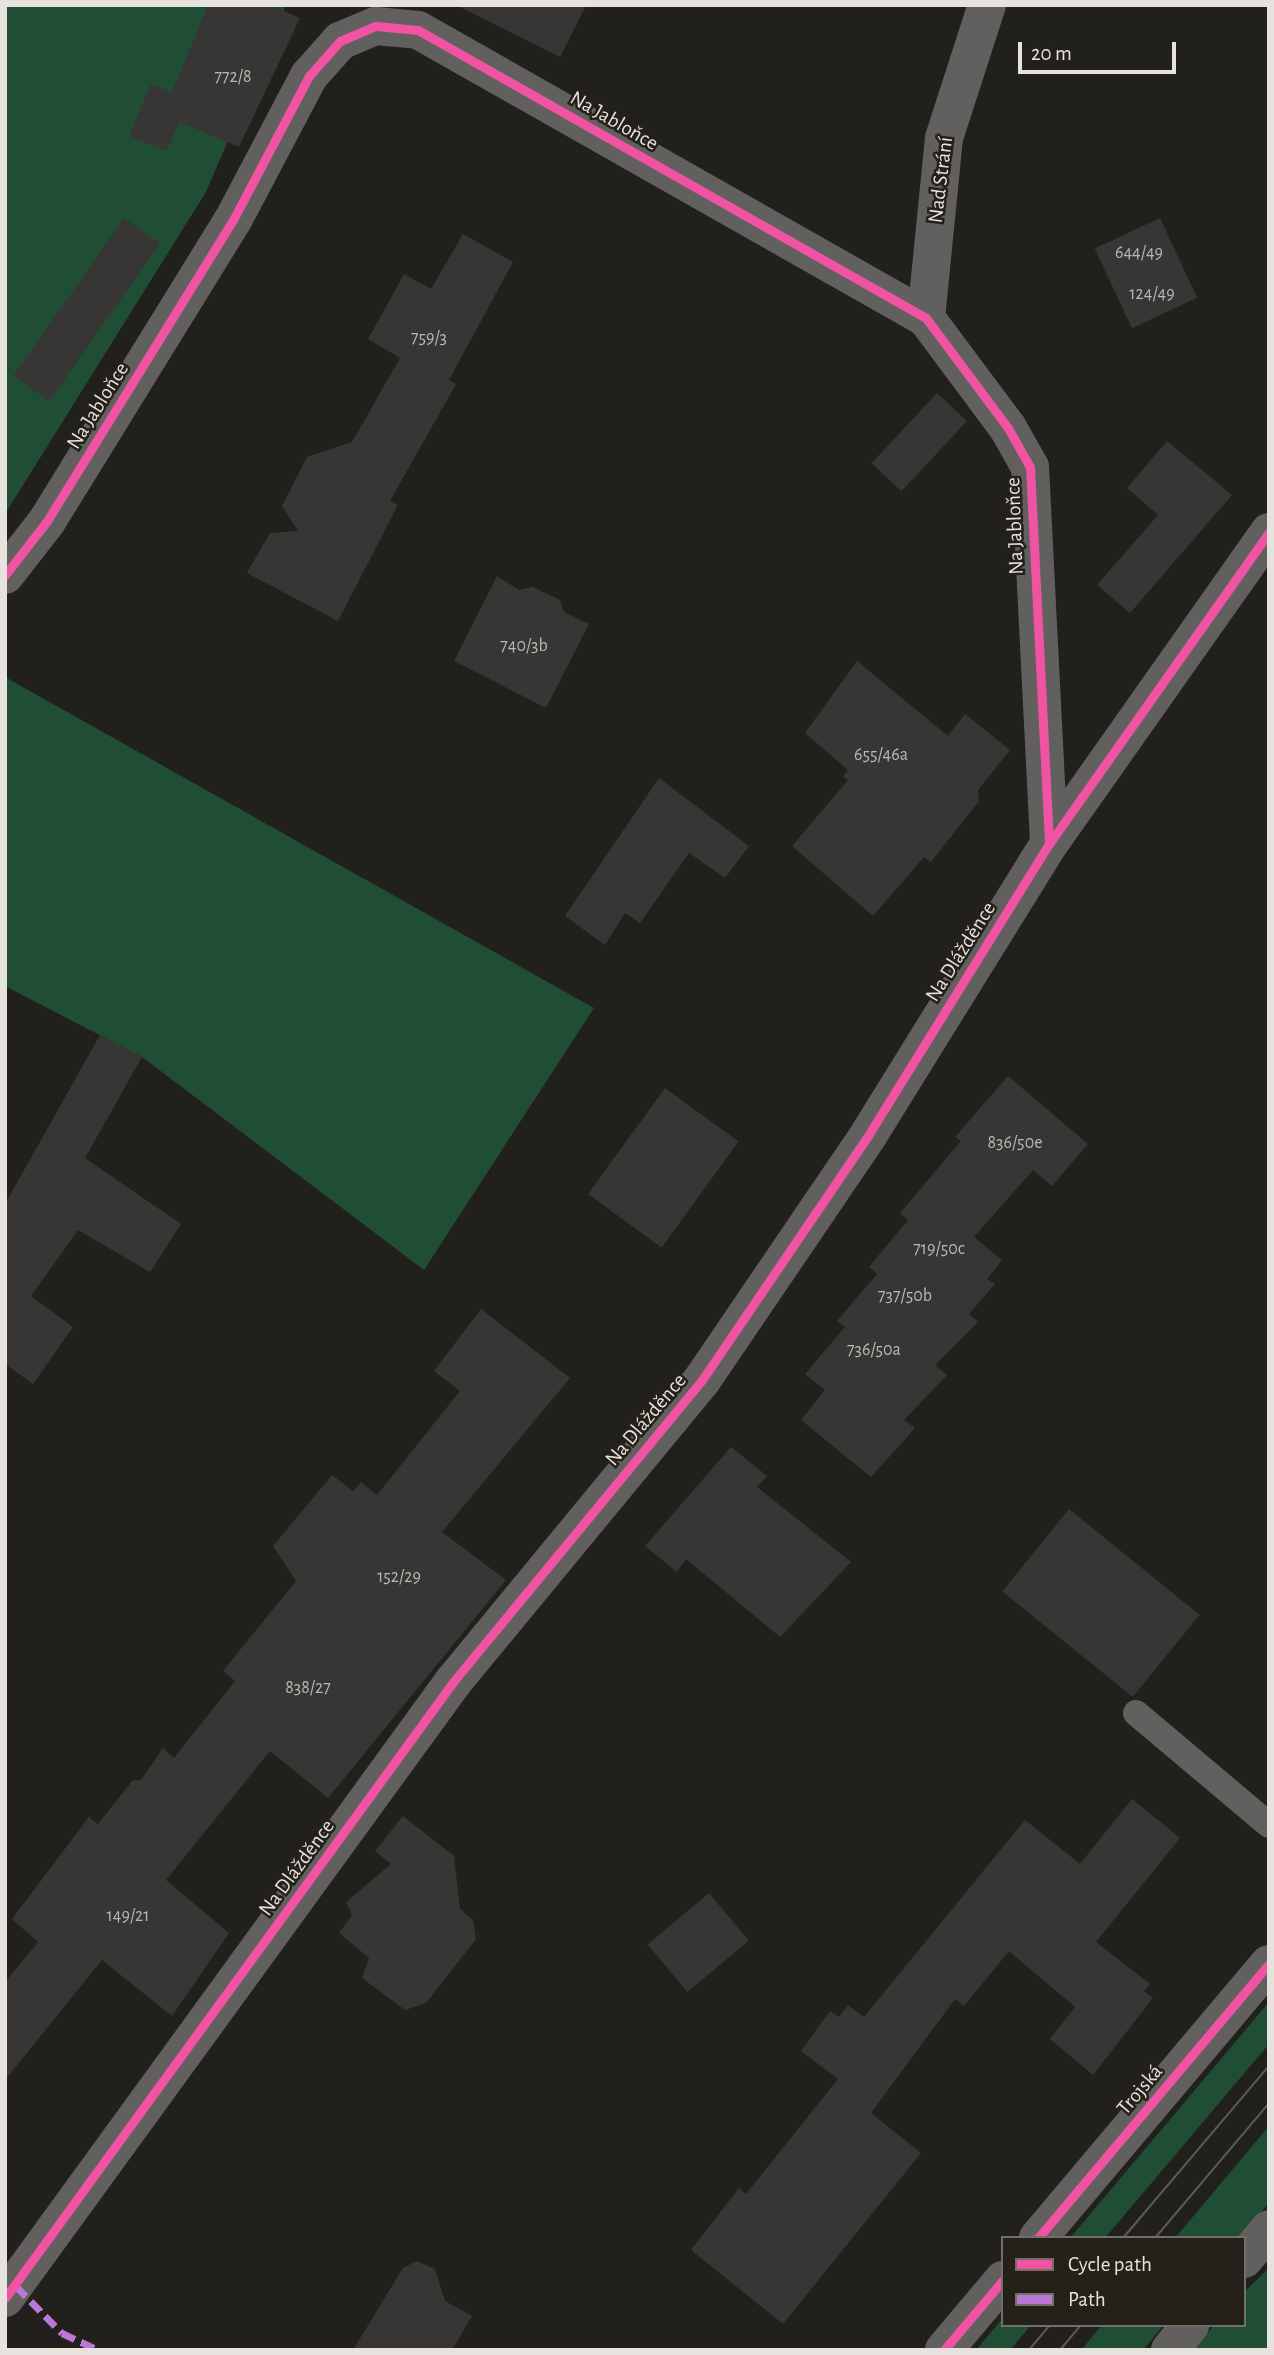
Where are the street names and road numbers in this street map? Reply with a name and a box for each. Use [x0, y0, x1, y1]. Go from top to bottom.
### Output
street label: Na Jabloňce [565, 86, 663, 156]
street label: Nad Strání [923, 136, 959, 224]
street label: Na Jabloňce [61, 358, 135, 454]
street label: Na Jabloňce [1001, 477, 1029, 575]
street label: Na Dlážděnce [920, 897, 1002, 1007]
street label: Na Dlážděnce [600, 1369, 692, 1471]
street label: Na Dlážděnce [254, 1815, 340, 1921]
street label: Trojská [1112, 2060, 1168, 2120]

